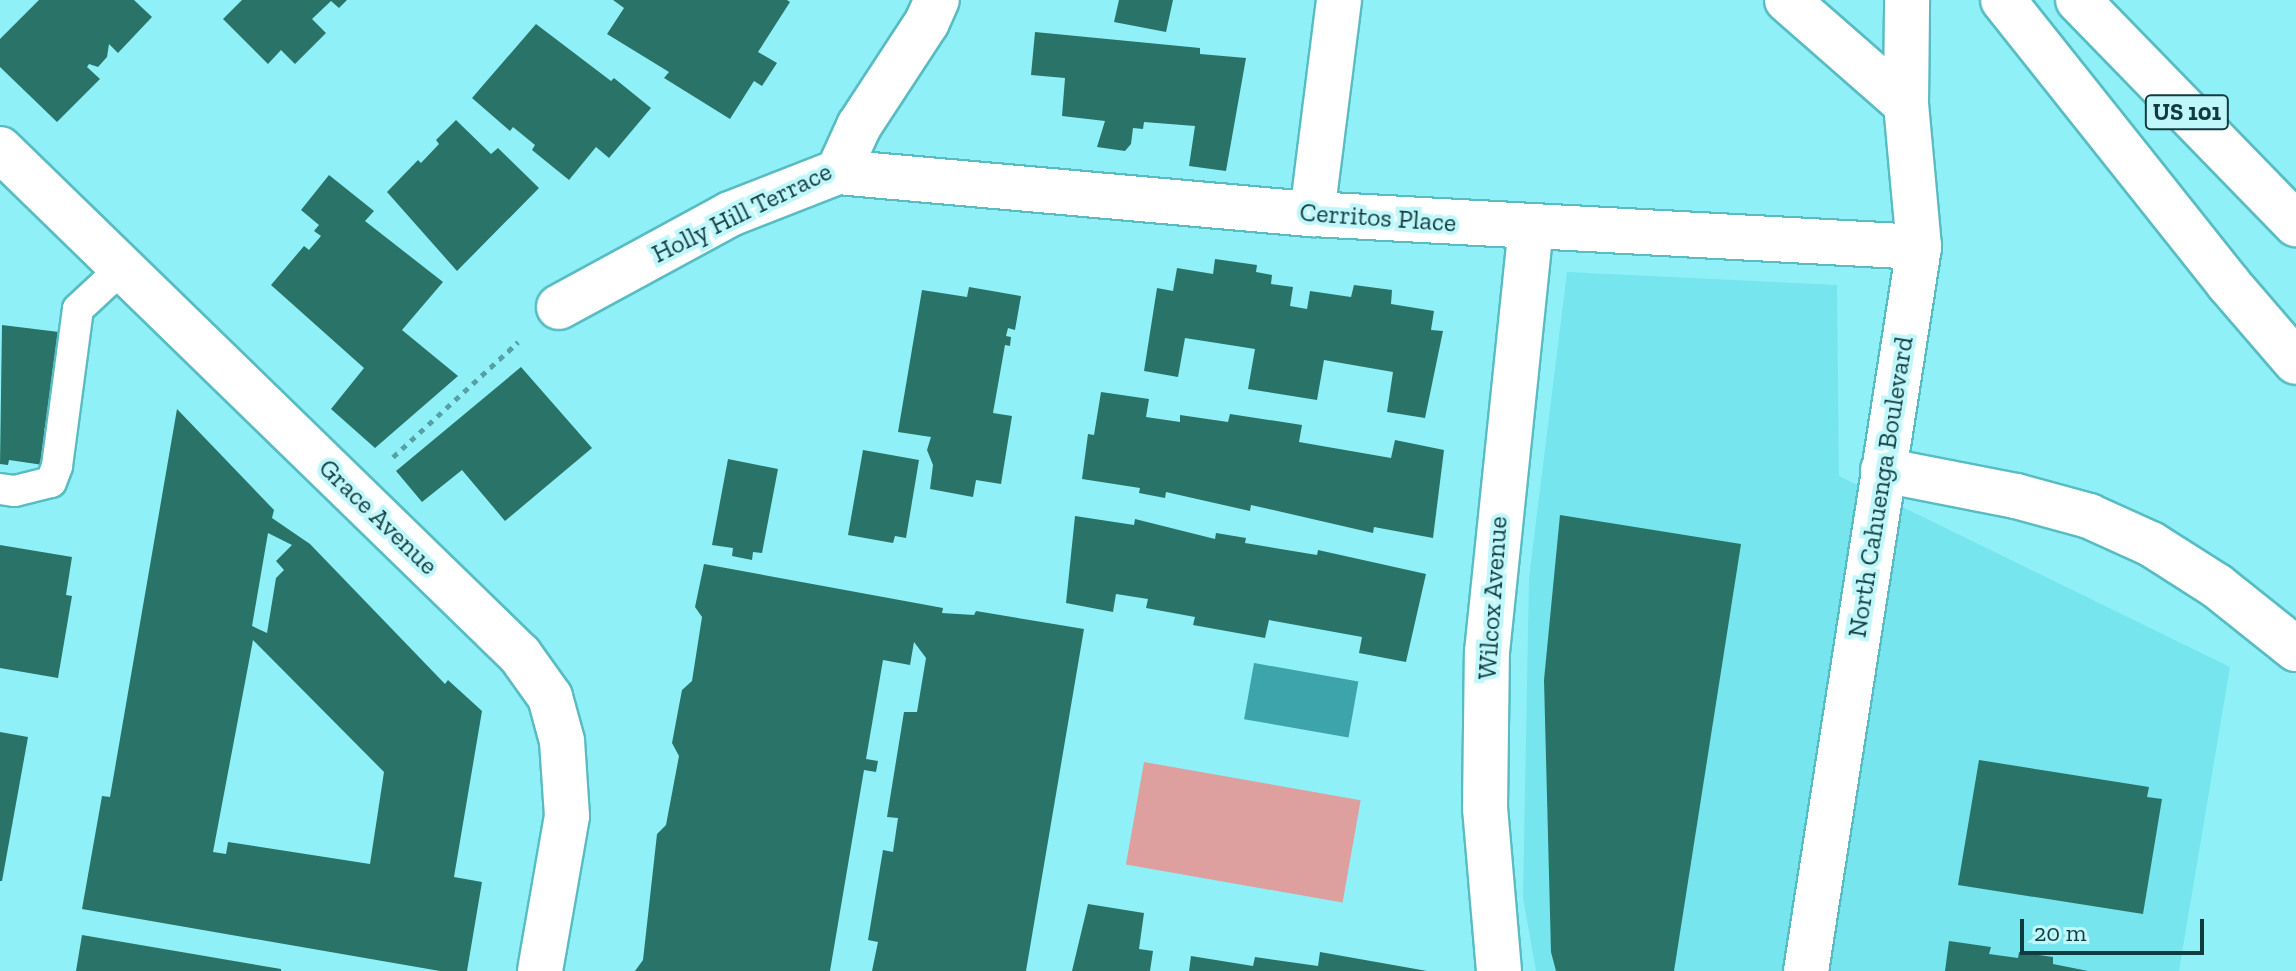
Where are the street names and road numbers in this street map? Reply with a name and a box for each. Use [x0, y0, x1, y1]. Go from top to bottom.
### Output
road number: US 101 [2143, 92, 2231, 132]
street label: Holly Hill Terrace [647, 156, 837, 270]
street label: Cerritos Place [1299, 197, 1457, 239]
street label: North Cahuenga Boulevard [1842, 334, 1920, 640]
street label: Grace Avenue [312, 452, 444, 582]
street label: Wilcox Avenue [1472, 515, 1514, 681]

